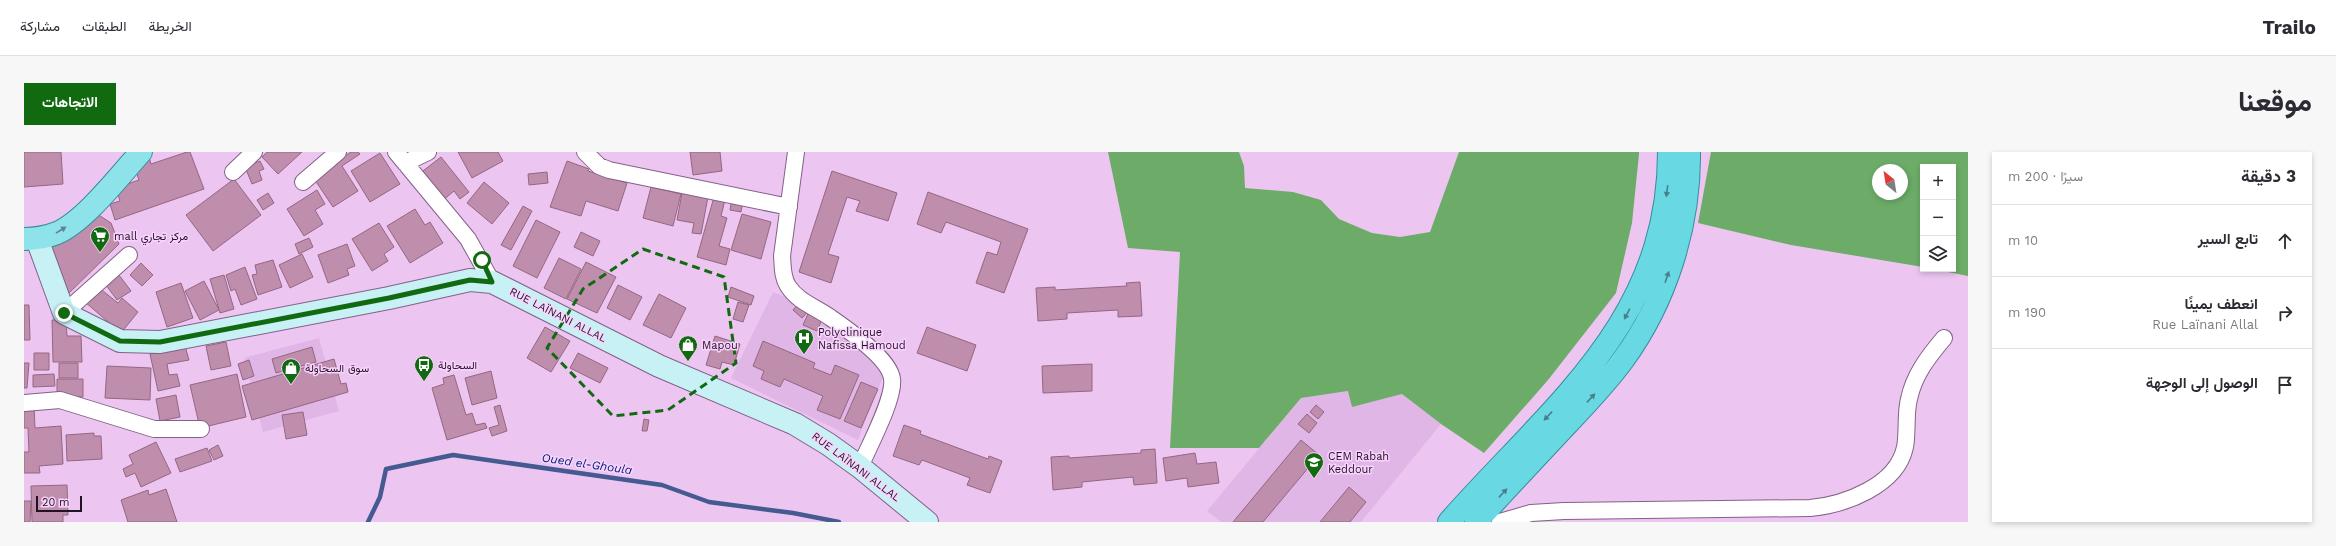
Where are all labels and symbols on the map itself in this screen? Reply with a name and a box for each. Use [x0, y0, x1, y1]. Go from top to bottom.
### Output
north arrow [1872, 164, 1908, 200]
one-way arrow [1664, 185, 1670, 197]
supermarket icon: mall مركز تجاري [89, 225, 111, 253]
one-way arrow [55, 226, 67, 233]
place label: mall مركز تجاري [114, 230, 188, 246]
route start [473, 251, 491, 269]
one-way arrow [1664, 270, 1670, 282]
street label: RUE LAÏNANI ALLAL [507, 284, 610, 345]
route end [55, 304, 73, 322]
one-way arrow [1623, 308, 1630, 319]
place label: Polyclinique Nafissa Hamoud [818, 326, 906, 352]
hospital icon: Polyclinique Nafissa Hamoud [793, 327, 815, 355]
shop icon: Mapou [677, 334, 699, 362]
place label: Mapou [702, 339, 738, 352]
bus stop icon: السحاولة [413, 354, 435, 382]
shop icon: سوق السحاولة [280, 357, 302, 385]
place label: السحاولة [438, 359, 477, 372]
place label: سوق السحاولة [305, 362, 369, 375]
one-way arrow [1586, 393, 1596, 403]
one-way arrow [1543, 411, 1552, 421]
street label: RUE LAÏNANI ALLAL [809, 429, 904, 505]
place label: CEM Rabah Keddour [1328, 450, 1389, 476]
water label: Oued el-Ghoula [541, 451, 634, 477]
school or university icon: CEM Rabah Keddour [1303, 451, 1325, 479]
one-way arrow [1498, 488, 1507, 498]
scale bar [36, 494, 82, 513]

